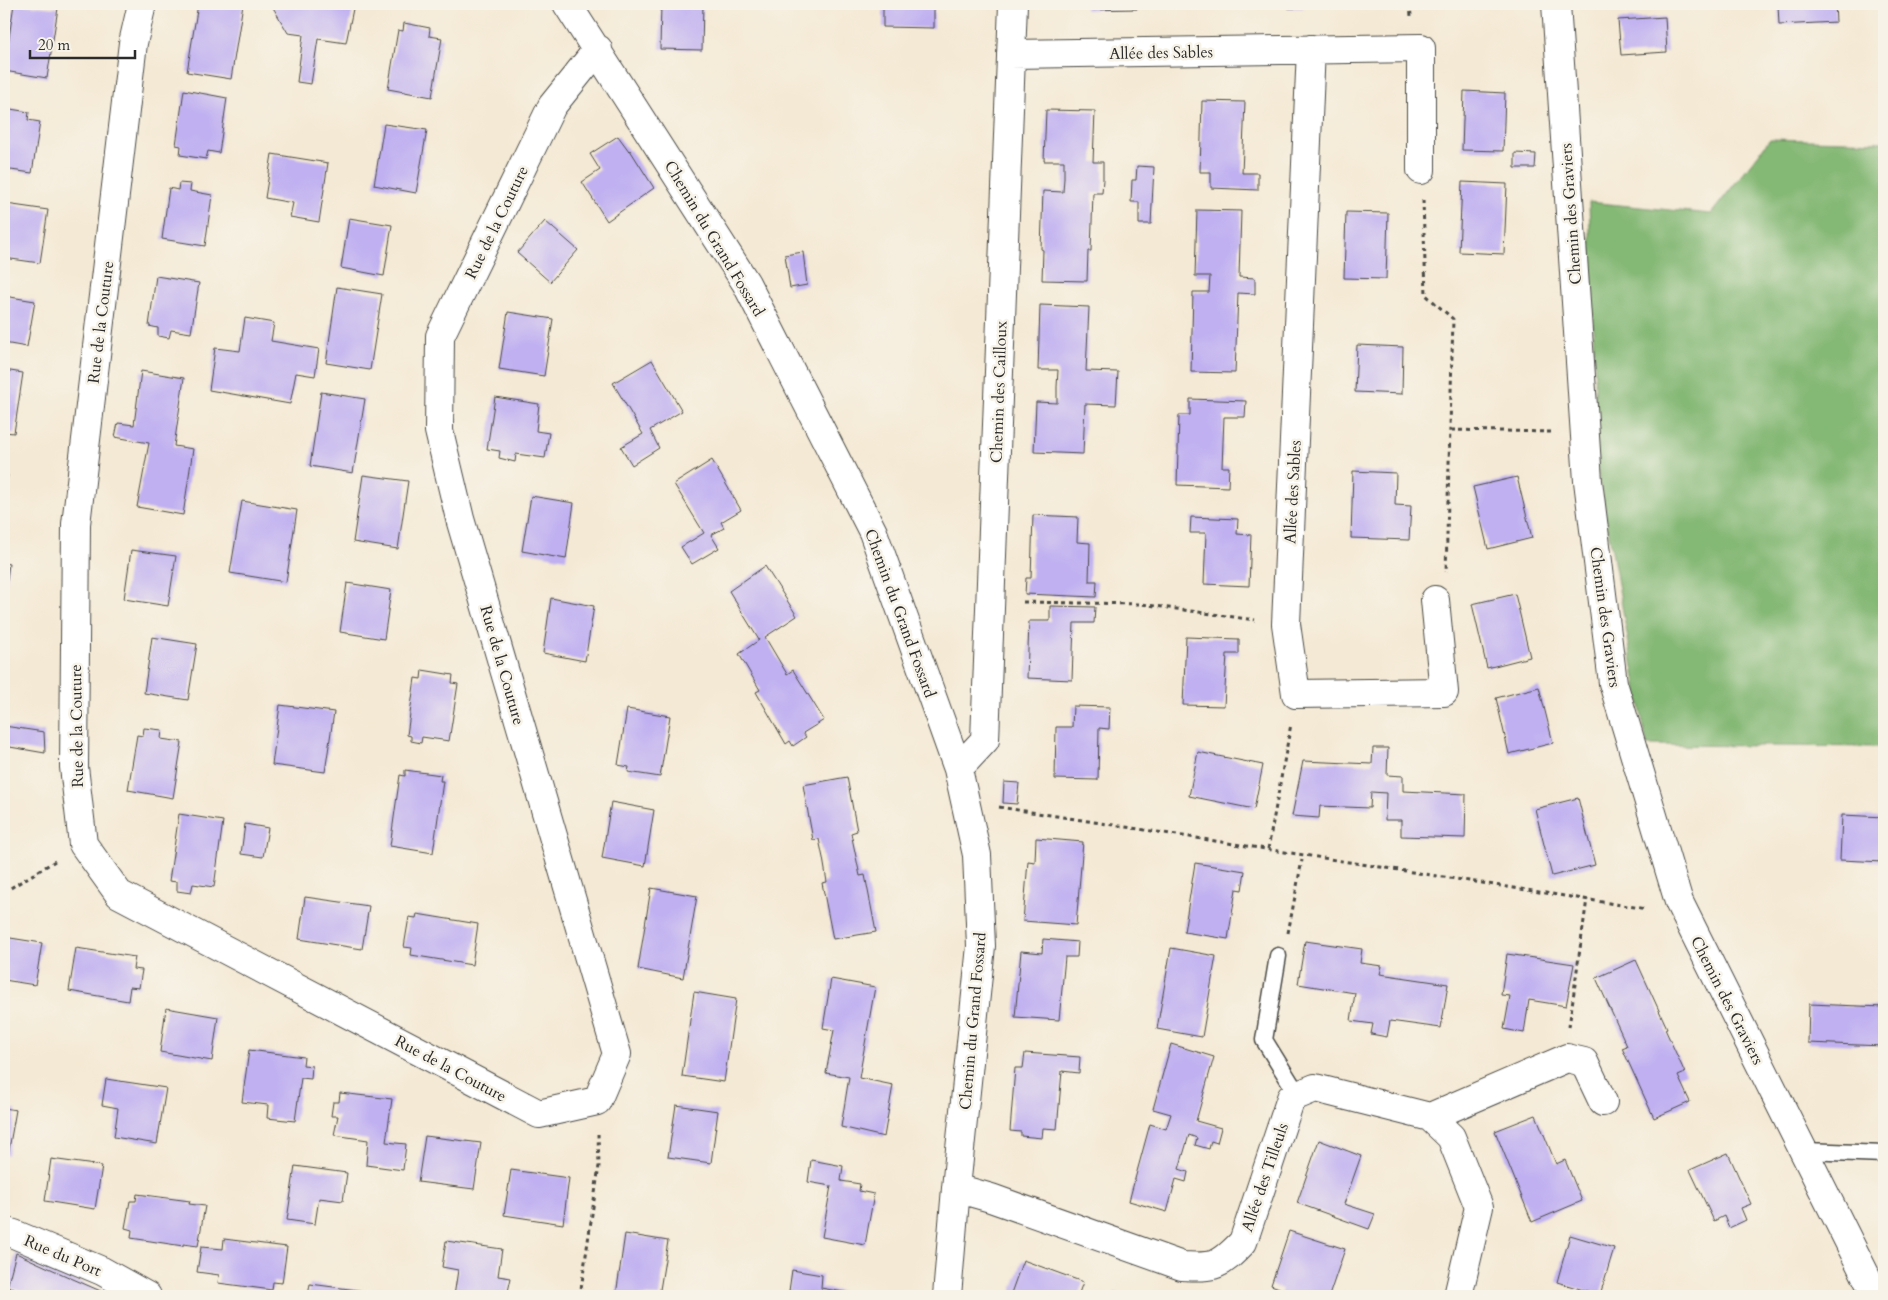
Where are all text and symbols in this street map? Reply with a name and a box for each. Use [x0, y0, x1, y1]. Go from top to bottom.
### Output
scale bar [30, 28, 135, 60]
text: 20 m [38, 35, 70, 55]
street label: Allée des Sables [1109, 41, 1213, 65]
street label: Chemin des Graviers [1555, 143, 1587, 285]
street label: Chemin du Grand Fossard [659, 156, 770, 321]
street label: Rue de la Couture [460, 162, 534, 283]
street label: Rue de la Couture [83, 260, 119, 385]
street label: Chemin des Cailloux [986, 320, 1012, 464]
street label: Allée des Sables [1279, 440, 1307, 545]
street label: Chemin du Grand Fossard [859, 526, 941, 701]
street label: Chemin des Graviers [1584, 546, 1626, 689]
street label: Rue de la Couture [474, 603, 530, 728]
street label: Rue de la Couture [65, 664, 89, 788]
street label: Chemin du Grand Fossard [954, 931, 992, 1111]
street label: Chemin des Graviers [1685, 932, 1769, 1069]
street label: Rue de la Couture [391, 1030, 510, 1108]
street label: Allée des Tilleuls [1236, 1120, 1294, 1235]
street label: Rue du Port [21, 1230, 105, 1282]

